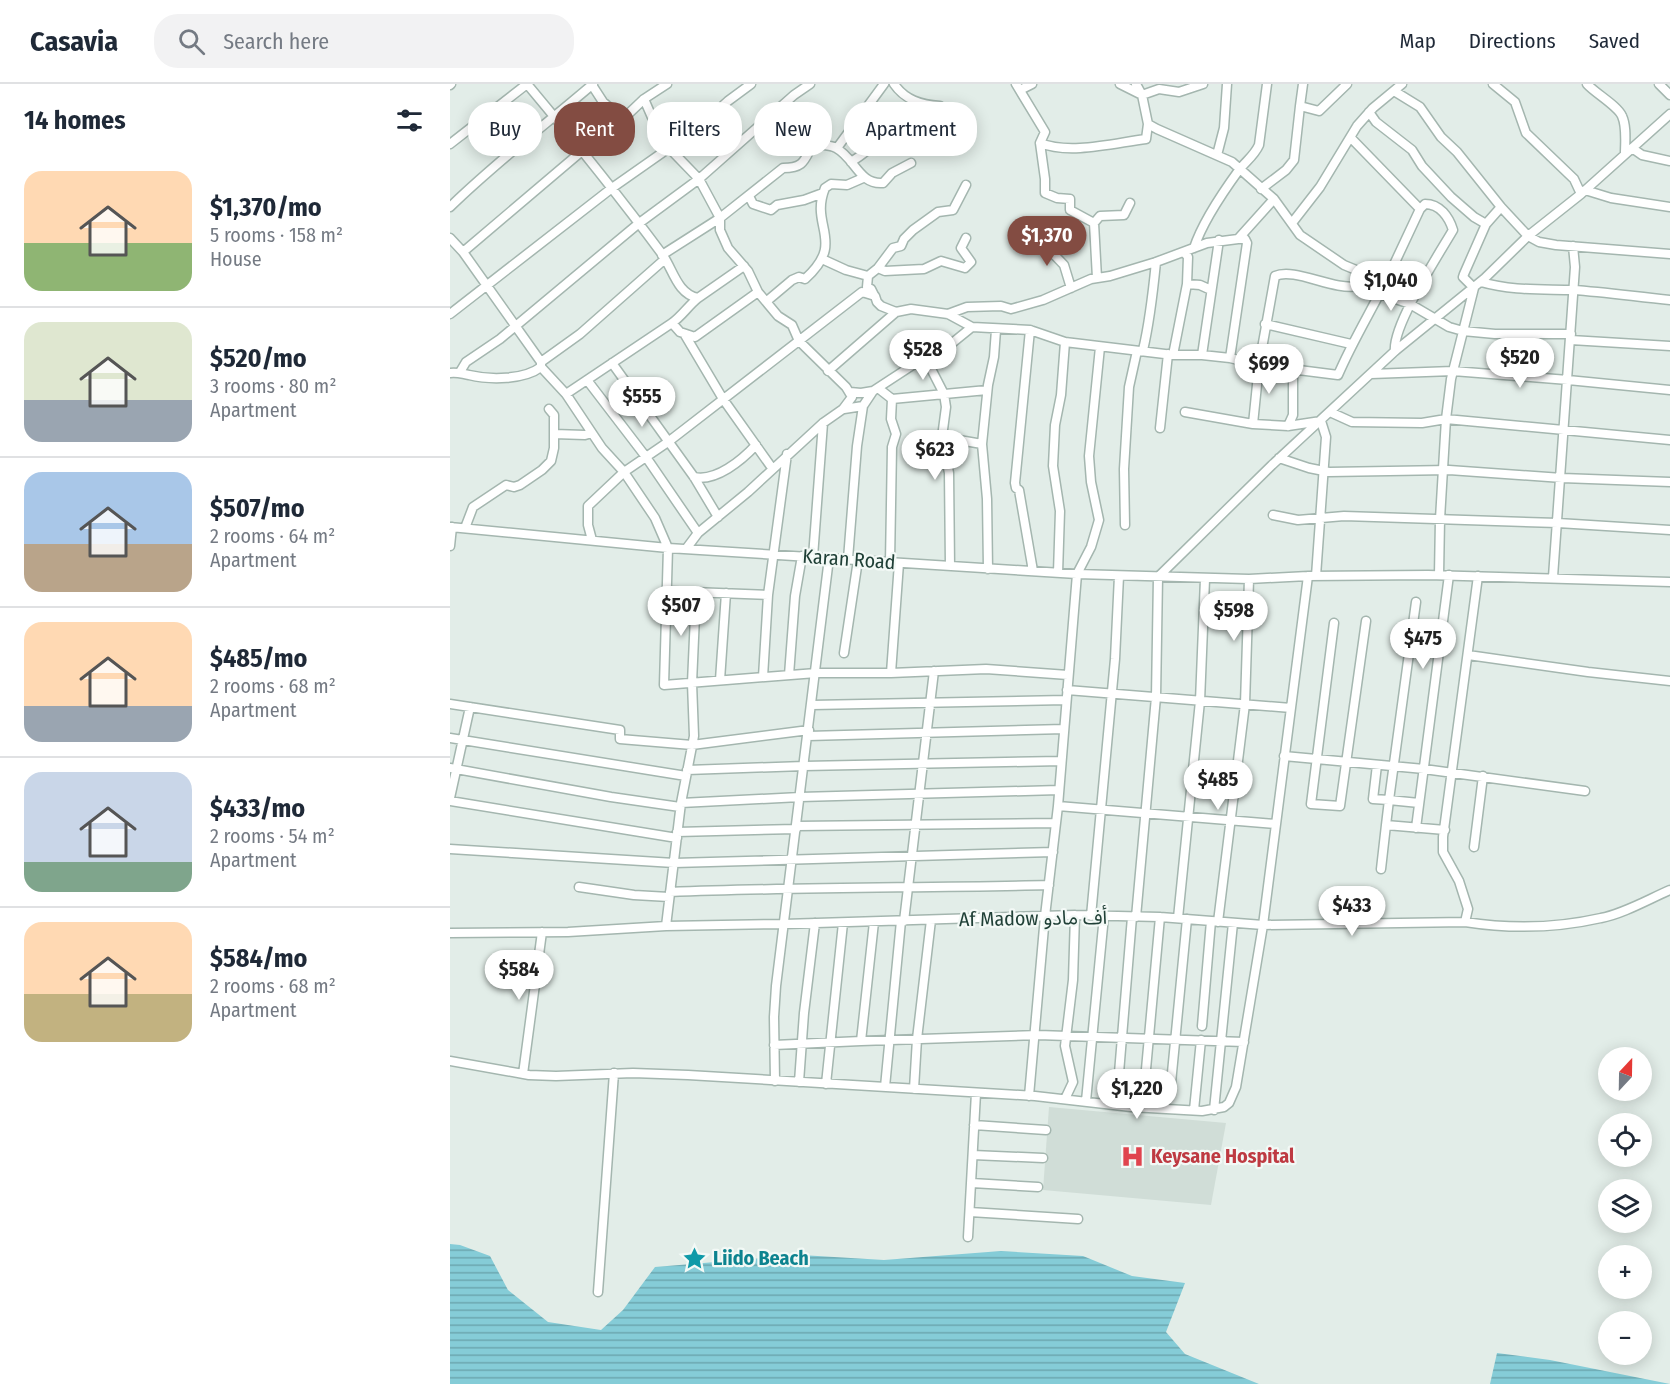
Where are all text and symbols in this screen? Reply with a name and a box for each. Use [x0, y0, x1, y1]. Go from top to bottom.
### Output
search box [154, 14, 574, 68]
text: Casavia [30, 25, 118, 58]
icon: search [175, 25, 208, 58]
text: Search here [223, 28, 329, 55]
text: Map [1399, 28, 1436, 54]
text: Directions [1469, 28, 1556, 54]
text: Saved [1589, 28, 1640, 54]
chip: Buy [468, 102, 542, 156]
chip: Rent [554, 102, 635, 156]
chip: Filters [647, 102, 742, 156]
chip: New [754, 102, 832, 156]
chip: Apartment [844, 102, 977, 156]
icon: filters [393, 104, 426, 137]
text: 14 homes [24, 105, 126, 136]
text: $1,370/mo [210, 192, 322, 223]
icon: home [72, 195, 144, 267]
pin: $1,370 [998, 216, 1096, 267]
text: 5 rooms · 158 m² [210, 223, 343, 247]
text: $1,370 [1021, 223, 1073, 247]
text: House [210, 247, 262, 271]
pin: $1,040 [1342, 261, 1440, 312]
text: $1,040 [1364, 268, 1418, 292]
pin: $528 [887, 330, 959, 381]
text: $528 [903, 337, 943, 361]
pin: $520 [1484, 338, 1556, 389]
text: $520/mo [210, 343, 307, 374]
pin: $699 [1233, 344, 1305, 395]
text: $520 [1500, 345, 1540, 369]
icon: home [72, 346, 144, 418]
text: $699 [1249, 351, 1289, 375]
text: 3 rooms · 80 m² [210, 374, 336, 398]
pin: $555 [606, 377, 678, 428]
text: $555 [622, 384, 662, 408]
text: Apartment [210, 398, 297, 422]
pin: $623 [899, 430, 971, 481]
text: $623 [916, 437, 954, 461]
text: $507/mo [210, 493, 305, 524]
icon: home [72, 496, 144, 568]
text: 2 rooms · 64 m² [210, 524, 335, 548]
street label: Karan Road [802, 544, 896, 574]
text: Apartment [210, 548, 297, 572]
pin: $507 [645, 586, 717, 637]
pin: $598 [1198, 591, 1270, 642]
text: $507 [662, 593, 700, 617]
text: $598 [1214, 598, 1254, 622]
pin: $475 [1387, 619, 1459, 670]
text: $475 [1404, 626, 1442, 650]
text: $485/mo [210, 643, 307, 674]
icon: home [72, 646, 144, 718]
text: 2 rooms · 68 m² [210, 674, 336, 698]
text: Apartment [210, 698, 297, 722]
pin: $485 [1182, 760, 1254, 811]
text: $485 [1198, 767, 1238, 791]
text: $433/mo [210, 793, 305, 824]
icon: home [72, 796, 144, 868]
text: 2 rooms · 54 m² [210, 824, 335, 848]
text: Apartment [210, 848, 297, 872]
pin: $433 [1316, 886, 1388, 937]
text: $433 [1333, 893, 1371, 917]
street label: Af Madow أف مادو [959, 905, 1107, 931]
text: $584/mo [210, 943, 307, 974]
icon: home [72, 946, 144, 1018]
pin: $584 [483, 950, 555, 1001]
text: $584 [499, 957, 539, 981]
text: 2 rooms · 68 m² [210, 974, 336, 998]
text: Apartment [210, 998, 297, 1022]
north arrow [1598, 1047, 1652, 1101]
map controls [1598, 1047, 1652, 1365]
pin: $1,220 [1088, 1069, 1186, 1120]
text: $1,220 [1111, 1076, 1163, 1100]
button: locate [1598, 1113, 1652, 1167]
hospital icon: Keysane Hospital [1120, 1143, 1146, 1169]
place label: Keysane Hospital [1151, 1144, 1295, 1168]
button: layers [1598, 1179, 1652, 1233]
place icon: Liido Beach [682, 1245, 708, 1271]
button: + [1598, 1245, 1652, 1299]
place label: Liido Beach [713, 1246, 809, 1270]
button: − [1598, 1311, 1652, 1365]

